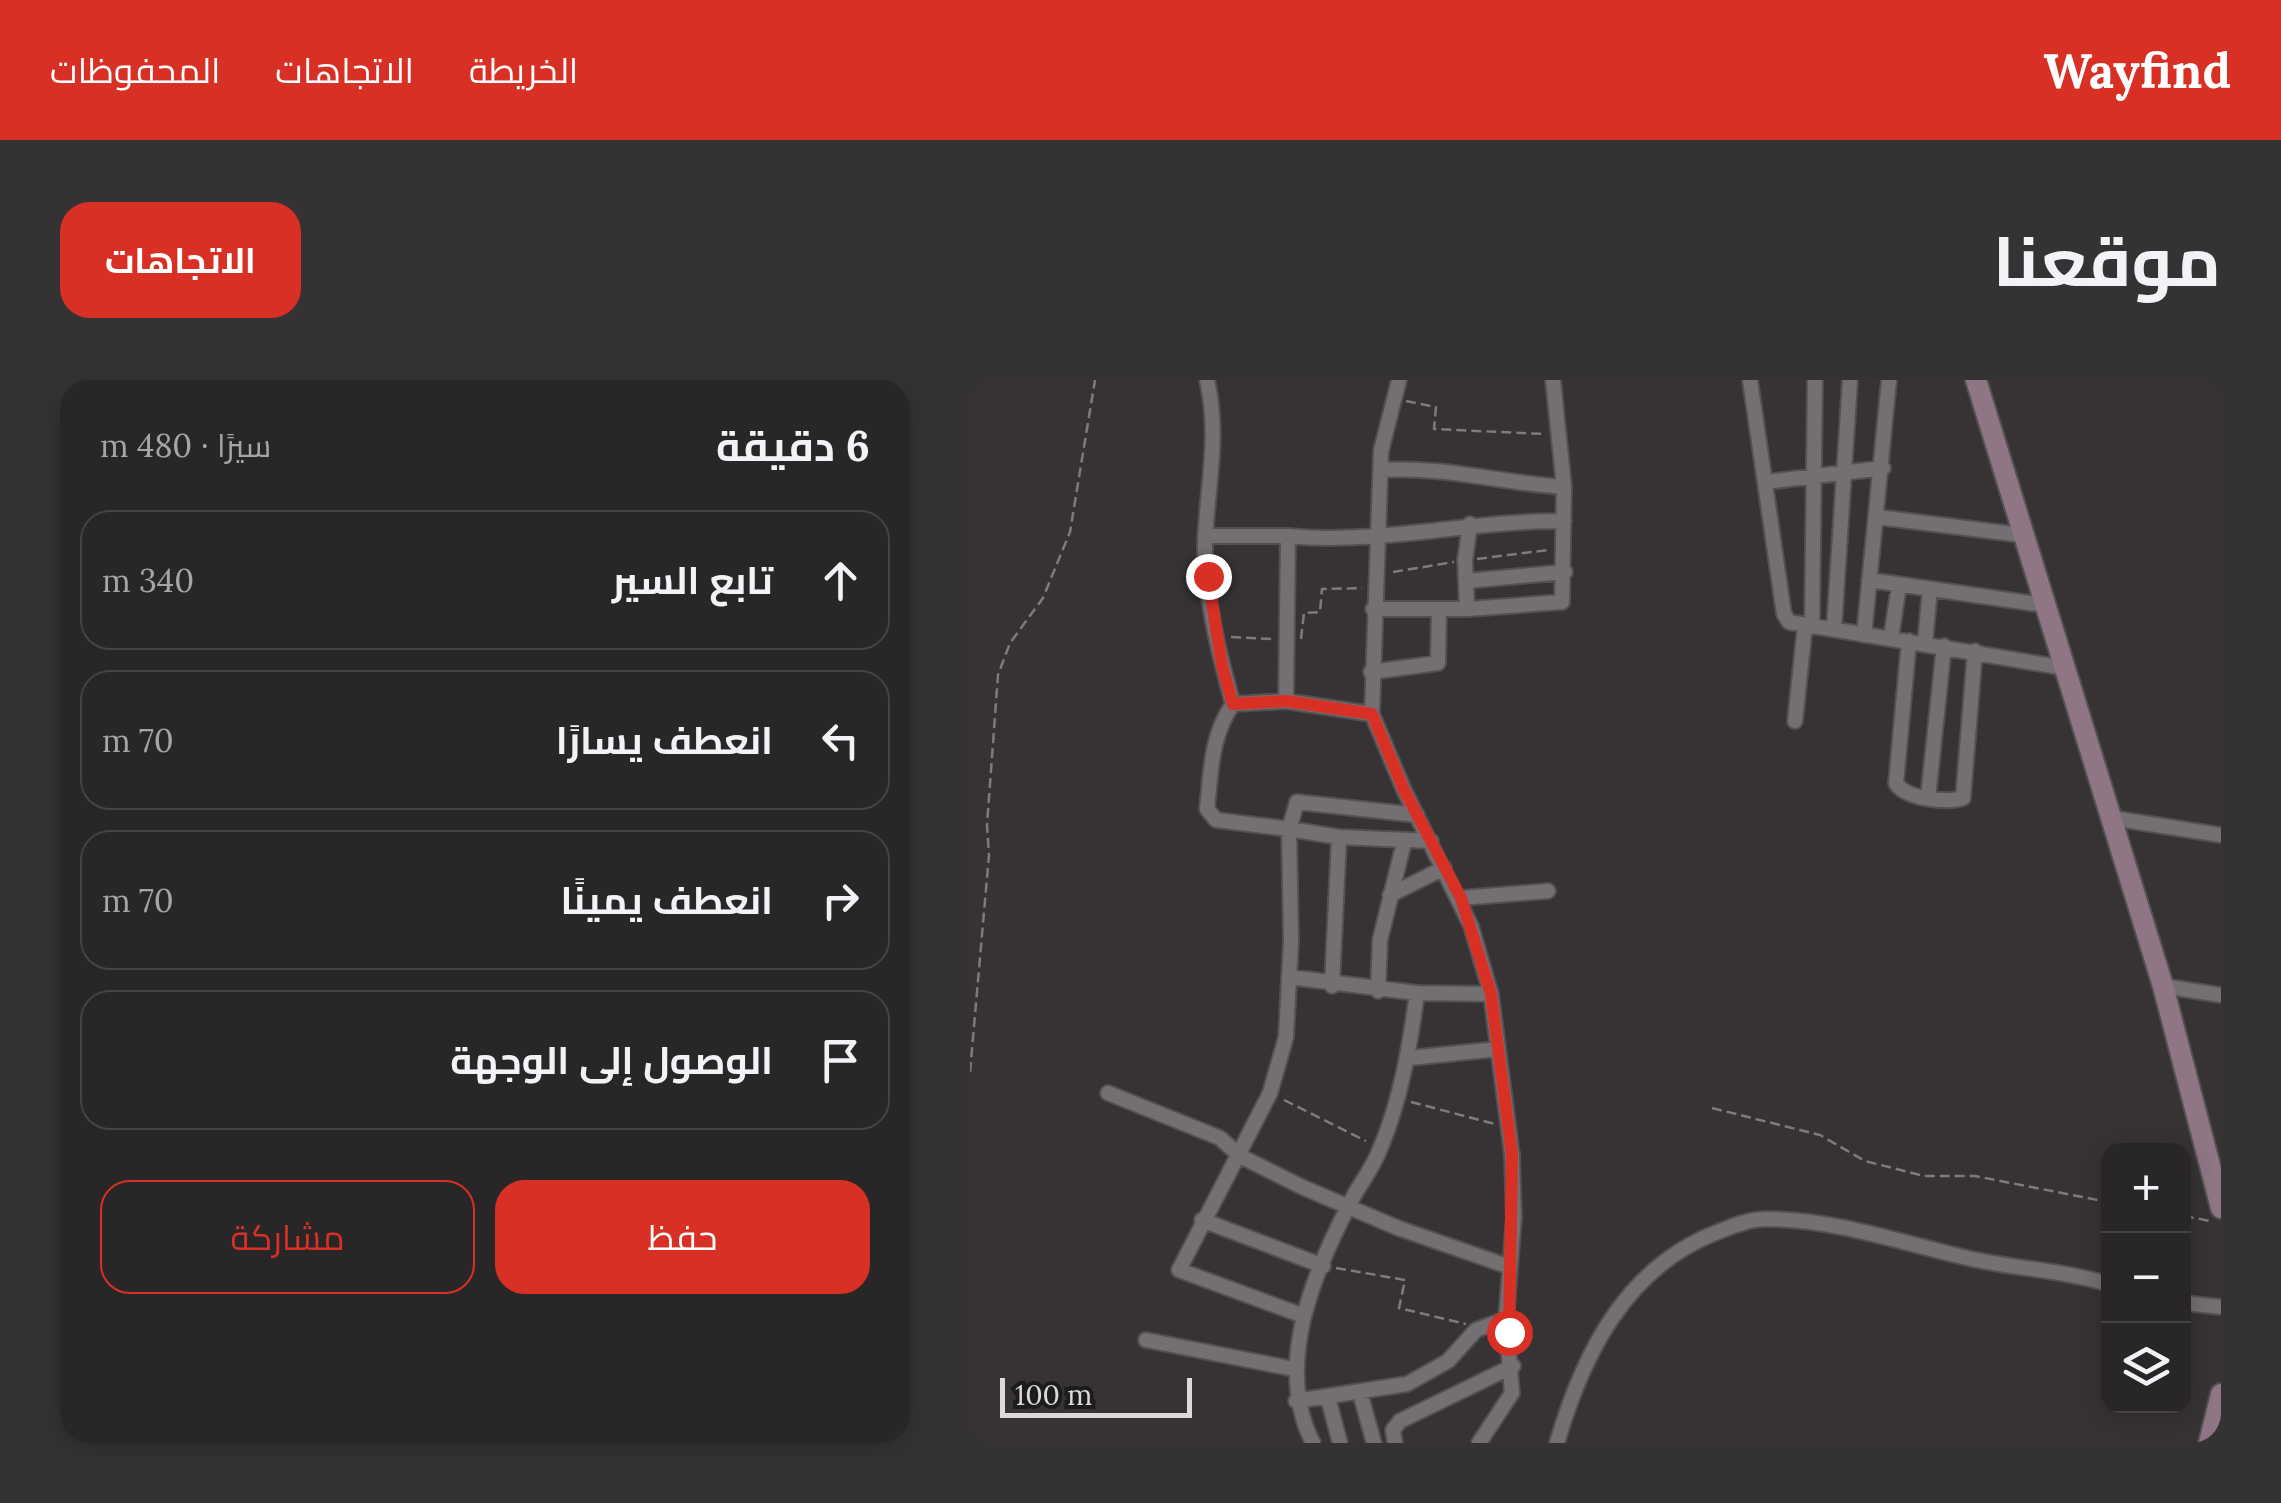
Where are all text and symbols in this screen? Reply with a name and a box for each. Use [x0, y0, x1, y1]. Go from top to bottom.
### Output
text: Wayfind [2043, 40, 2231, 101]
text: المحفوظات [50, 48, 220, 93]
text: الاتجاهات [275, 48, 414, 93]
text: الخريطة [469, 48, 578, 93]
button: الاتجاهات [60, 202, 301, 318]
text: موقعنا [1993, 216, 2221, 305]
text: 6 دقيقة [716, 419, 870, 473]
text: سيرًا · 480 m [100, 425, 271, 466]
icon: ahead [813, 553, 868, 608]
route end [1186, 554, 1232, 600]
text: تابع السير [612, 556, 773, 604]
text: 340 m [102, 560, 194, 601]
icon: left [813, 713, 868, 768]
text: انعطف يسارًا [556, 716, 773, 764]
text: 70 m [102, 720, 174, 761]
icon: right [813, 873, 868, 928]
text: انعطف يمينًا [560, 876, 773, 924]
text: 70 m [102, 880, 174, 921]
icon: arrive [813, 1033, 868, 1088]
text: الوصول إلى الوجهة [450, 1036, 773, 1084]
map controls [2101, 1143, 2191, 1413]
button: + [2101, 1143, 2191, 1233]
button: مشاركة [100, 1180, 475, 1294]
button: حفظ [495, 1180, 870, 1294]
button: − [2101, 1233, 2191, 1323]
route start [1487, 1310, 1533, 1356]
button: layers [2101, 1323, 2191, 1413]
scale bar [1000, 1373, 1192, 1418]
text: 100 m [1015, 1377, 1092, 1413]

